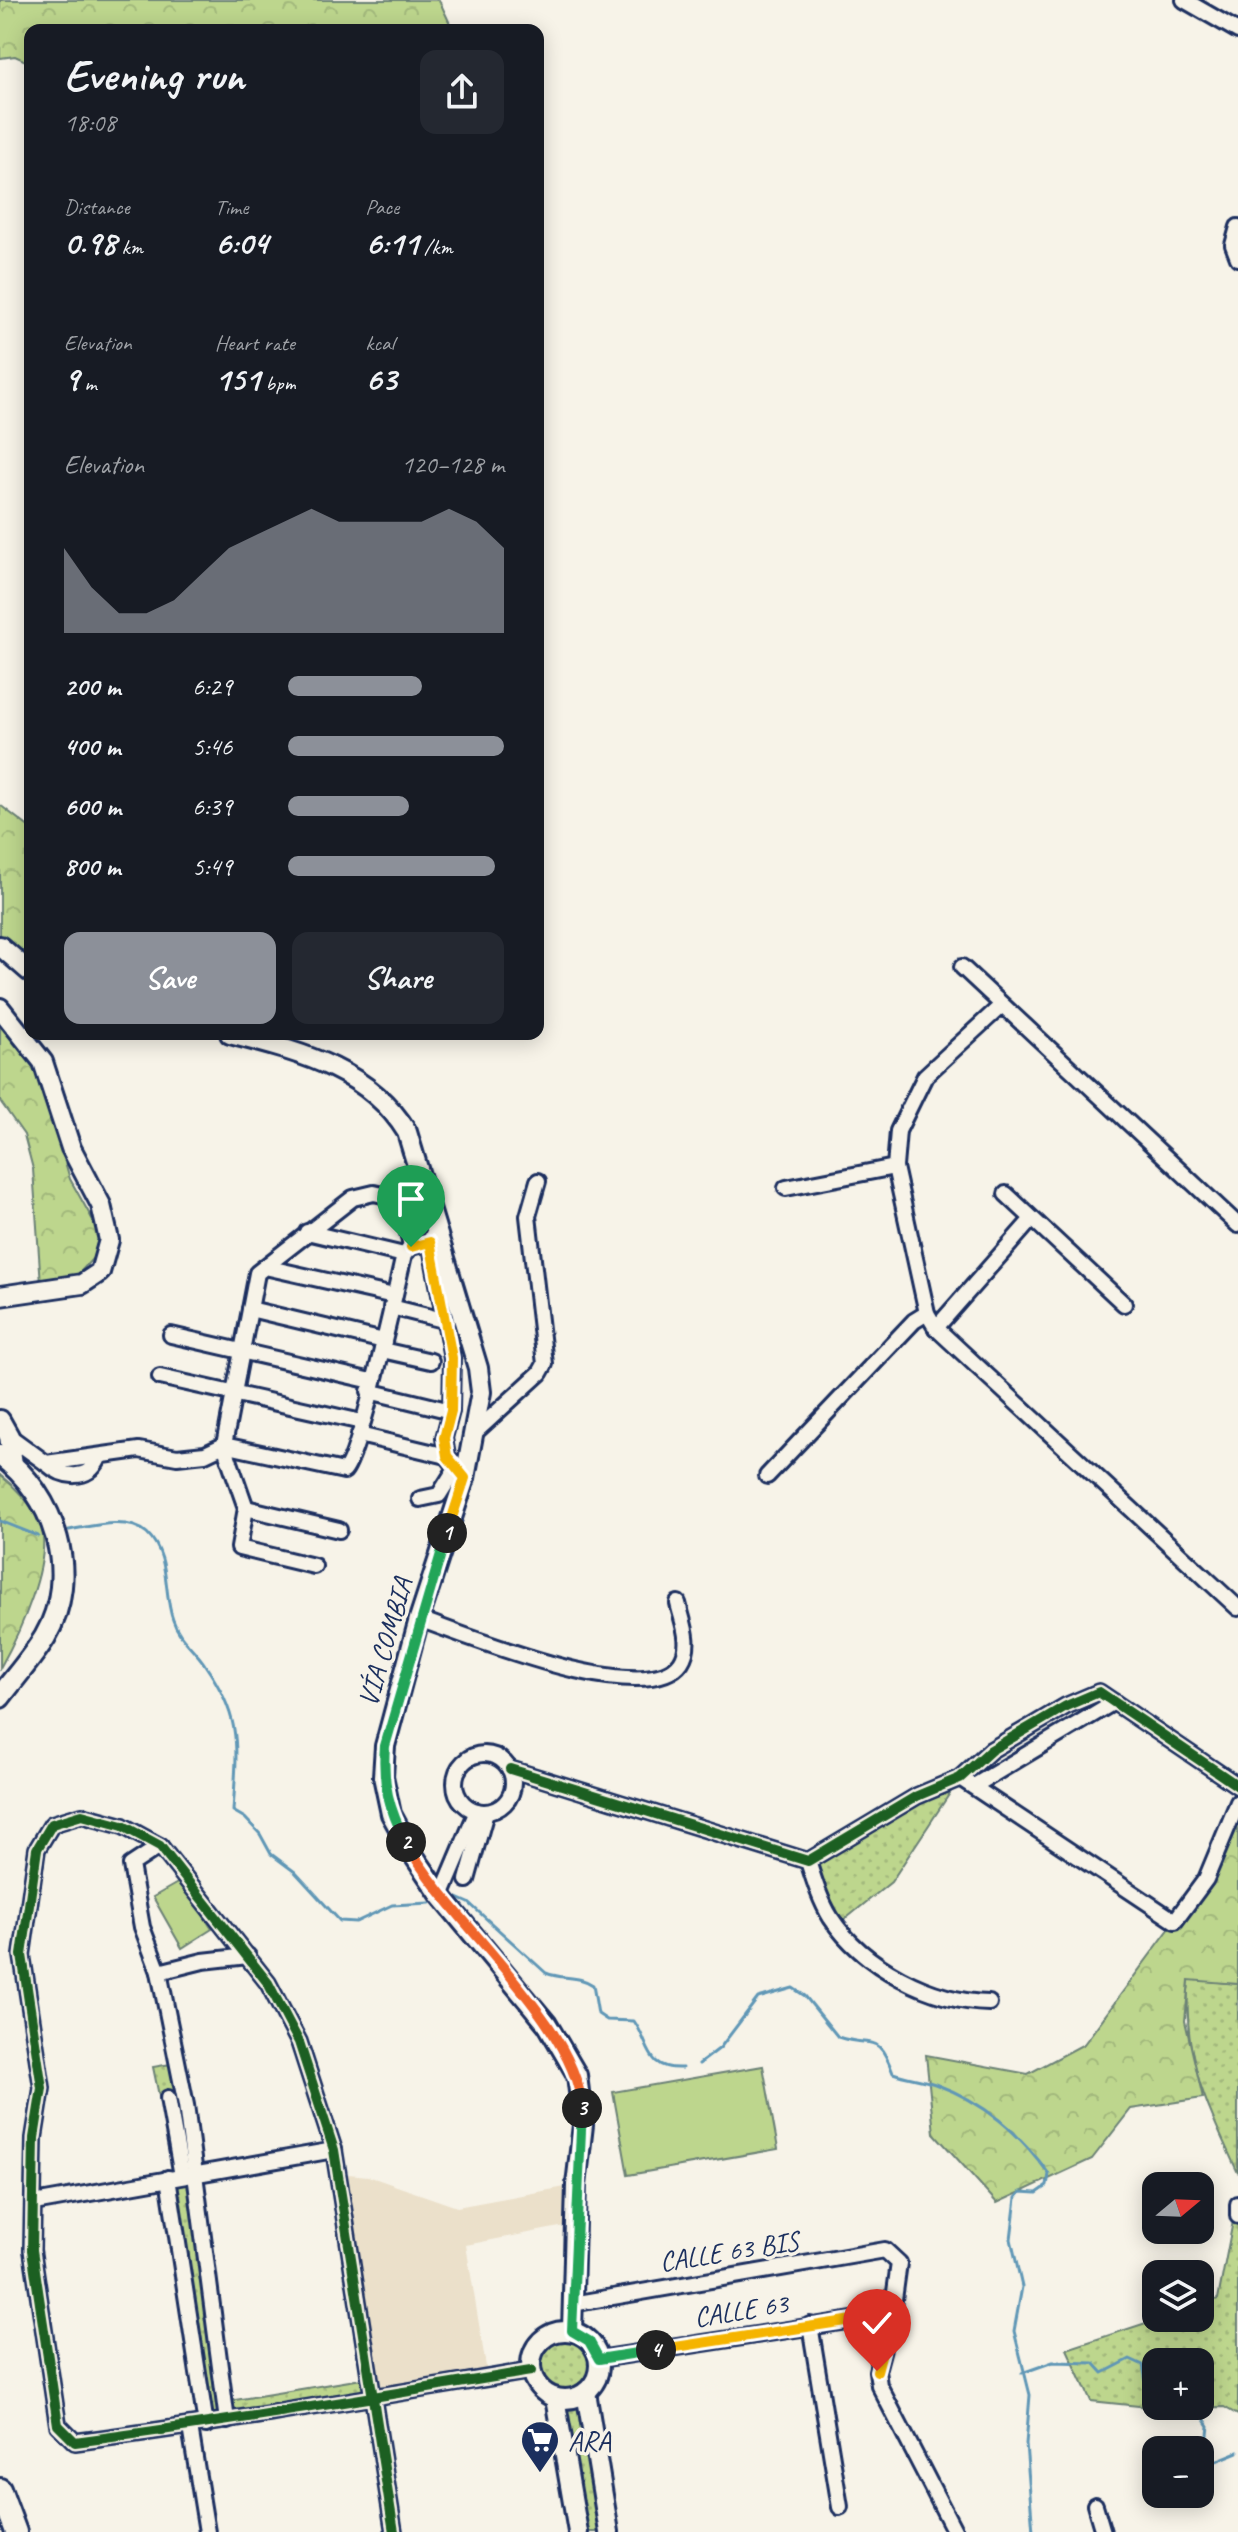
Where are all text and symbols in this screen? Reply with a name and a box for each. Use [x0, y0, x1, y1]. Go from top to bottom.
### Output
text: Evening run [64, 48, 244, 103]
button: share [420, 50, 504, 134]
text: 18:08 [64, 106, 116, 139]
text: Distance [64, 193, 130, 221]
text: Time [215, 193, 248, 221]
text: Pace [365, 193, 399, 221]
text: 0.98 [64, 221, 116, 264]
text: 6:04 [215, 221, 268, 264]
text: 6:11 [365, 221, 419, 264]
text: km [116, 233, 143, 261]
text: /km [419, 233, 453, 261]
text: Elevation [64, 329, 132, 357]
text: Heart rate [215, 329, 295, 357]
text: kcal [365, 329, 394, 357]
text: 9 [64, 357, 79, 400]
text: 151 [215, 357, 260, 400]
text: 63 [365, 357, 397, 400]
text: m [79, 369, 97, 397]
text: bpm [260, 369, 296, 397]
text: Elevation [64, 448, 144, 481]
text: 120–128 m [401, 448, 504, 481]
text: 200 m [64, 670, 120, 703]
text: 6:29 [192, 670, 232, 703]
text: 400 m [64, 730, 120, 763]
text: 5:46 [192, 730, 232, 763]
text: 600 m [64, 790, 121, 823]
text: 6:39 [192, 790, 232, 823]
text: 800 m [64, 850, 120, 883]
text: 5:49 [192, 850, 232, 883]
button: Save [64, 932, 276, 1024]
button: Share [292, 932, 504, 1024]
pin [377, 1165, 445, 1247]
icon: arrive [389, 1177, 433, 1221]
pin: 1 [427, 1513, 467, 1553]
text: 1 [442, 1519, 452, 1547]
street label: VÍA COMBIA [350, 1572, 421, 1710]
pin: 2 [386, 1822, 426, 1862]
text: 2 [401, 1828, 411, 1856]
pin: 3 [562, 2088, 602, 2128]
text: 3 [577, 2094, 587, 2122]
north arrow [1142, 2172, 1214, 2244]
map controls [1142, 2172, 1214, 2508]
street label: CALLE 63 BIS [657, 2222, 804, 2279]
button: layers [1142, 2260, 1214, 2332]
street label: CALLE 63 [692, 2285, 793, 2335]
pin [843, 2289, 911, 2371]
icon: check [855, 2301, 899, 2345]
pin: 4 [636, 2330, 676, 2370]
text: 4 [651, 2336, 661, 2364]
button: + [1142, 2348, 1214, 2420]
supermarket icon: ARA [519, 2419, 561, 2474]
place label: ARA [568, 2423, 612, 2458]
button: − [1142, 2436, 1214, 2508]

